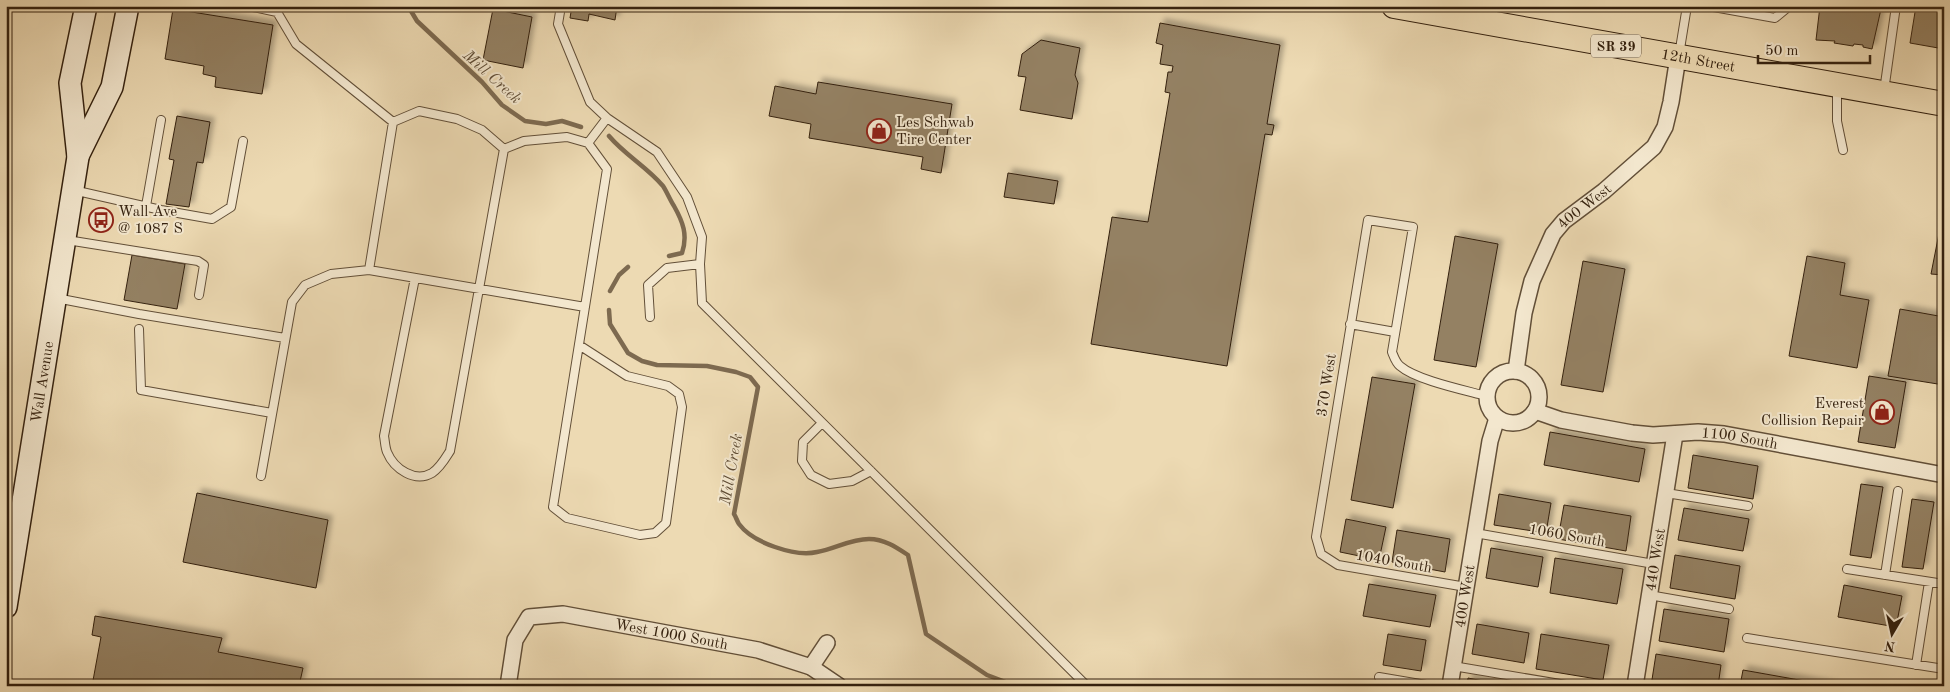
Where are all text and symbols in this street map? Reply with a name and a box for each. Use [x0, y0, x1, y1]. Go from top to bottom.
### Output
scale bar [1758, 32, 1870, 64]
road number: SR 39 [1591, 34, 1641, 58]
text: 50 m [1765, 44, 1799, 59]
water label: Mill Creek [459, 47, 524, 108]
street label: 12th Street [1660, 48, 1736, 76]
place label: Les Schwab Tire Center [896, 116, 974, 148]
shop icon: Les Schwab Tire Center [866, 118, 892, 144]
street label: 400 West [1555, 182, 1615, 232]
place label: Wall Ave @ 1087 S [118, 205, 183, 237]
bus stop icon: Wall Ave @ 1087 S [88, 207, 114, 233]
street label: Wall Avenue [30, 340, 57, 424]
street label: 370 West [1315, 353, 1340, 418]
place label: Everest Collision Repair [1761, 397, 1864, 429]
shop icon: Everest Collision Repair [1869, 399, 1895, 425]
street label: 1100 South [1701, 426, 1779, 453]
water label: Mill Creek [718, 432, 746, 507]
street label: 1060 South [1527, 522, 1606, 551]
street label: 440 West [1644, 527, 1669, 592]
street label: 1040 South [1354, 548, 1433, 577]
street label: 400 West [1454, 564, 1479, 629]
north arrow [1868, 610, 1918, 660]
street label: West 1000 South [614, 618, 729, 653]
text: N [1883, 638, 1897, 654]

